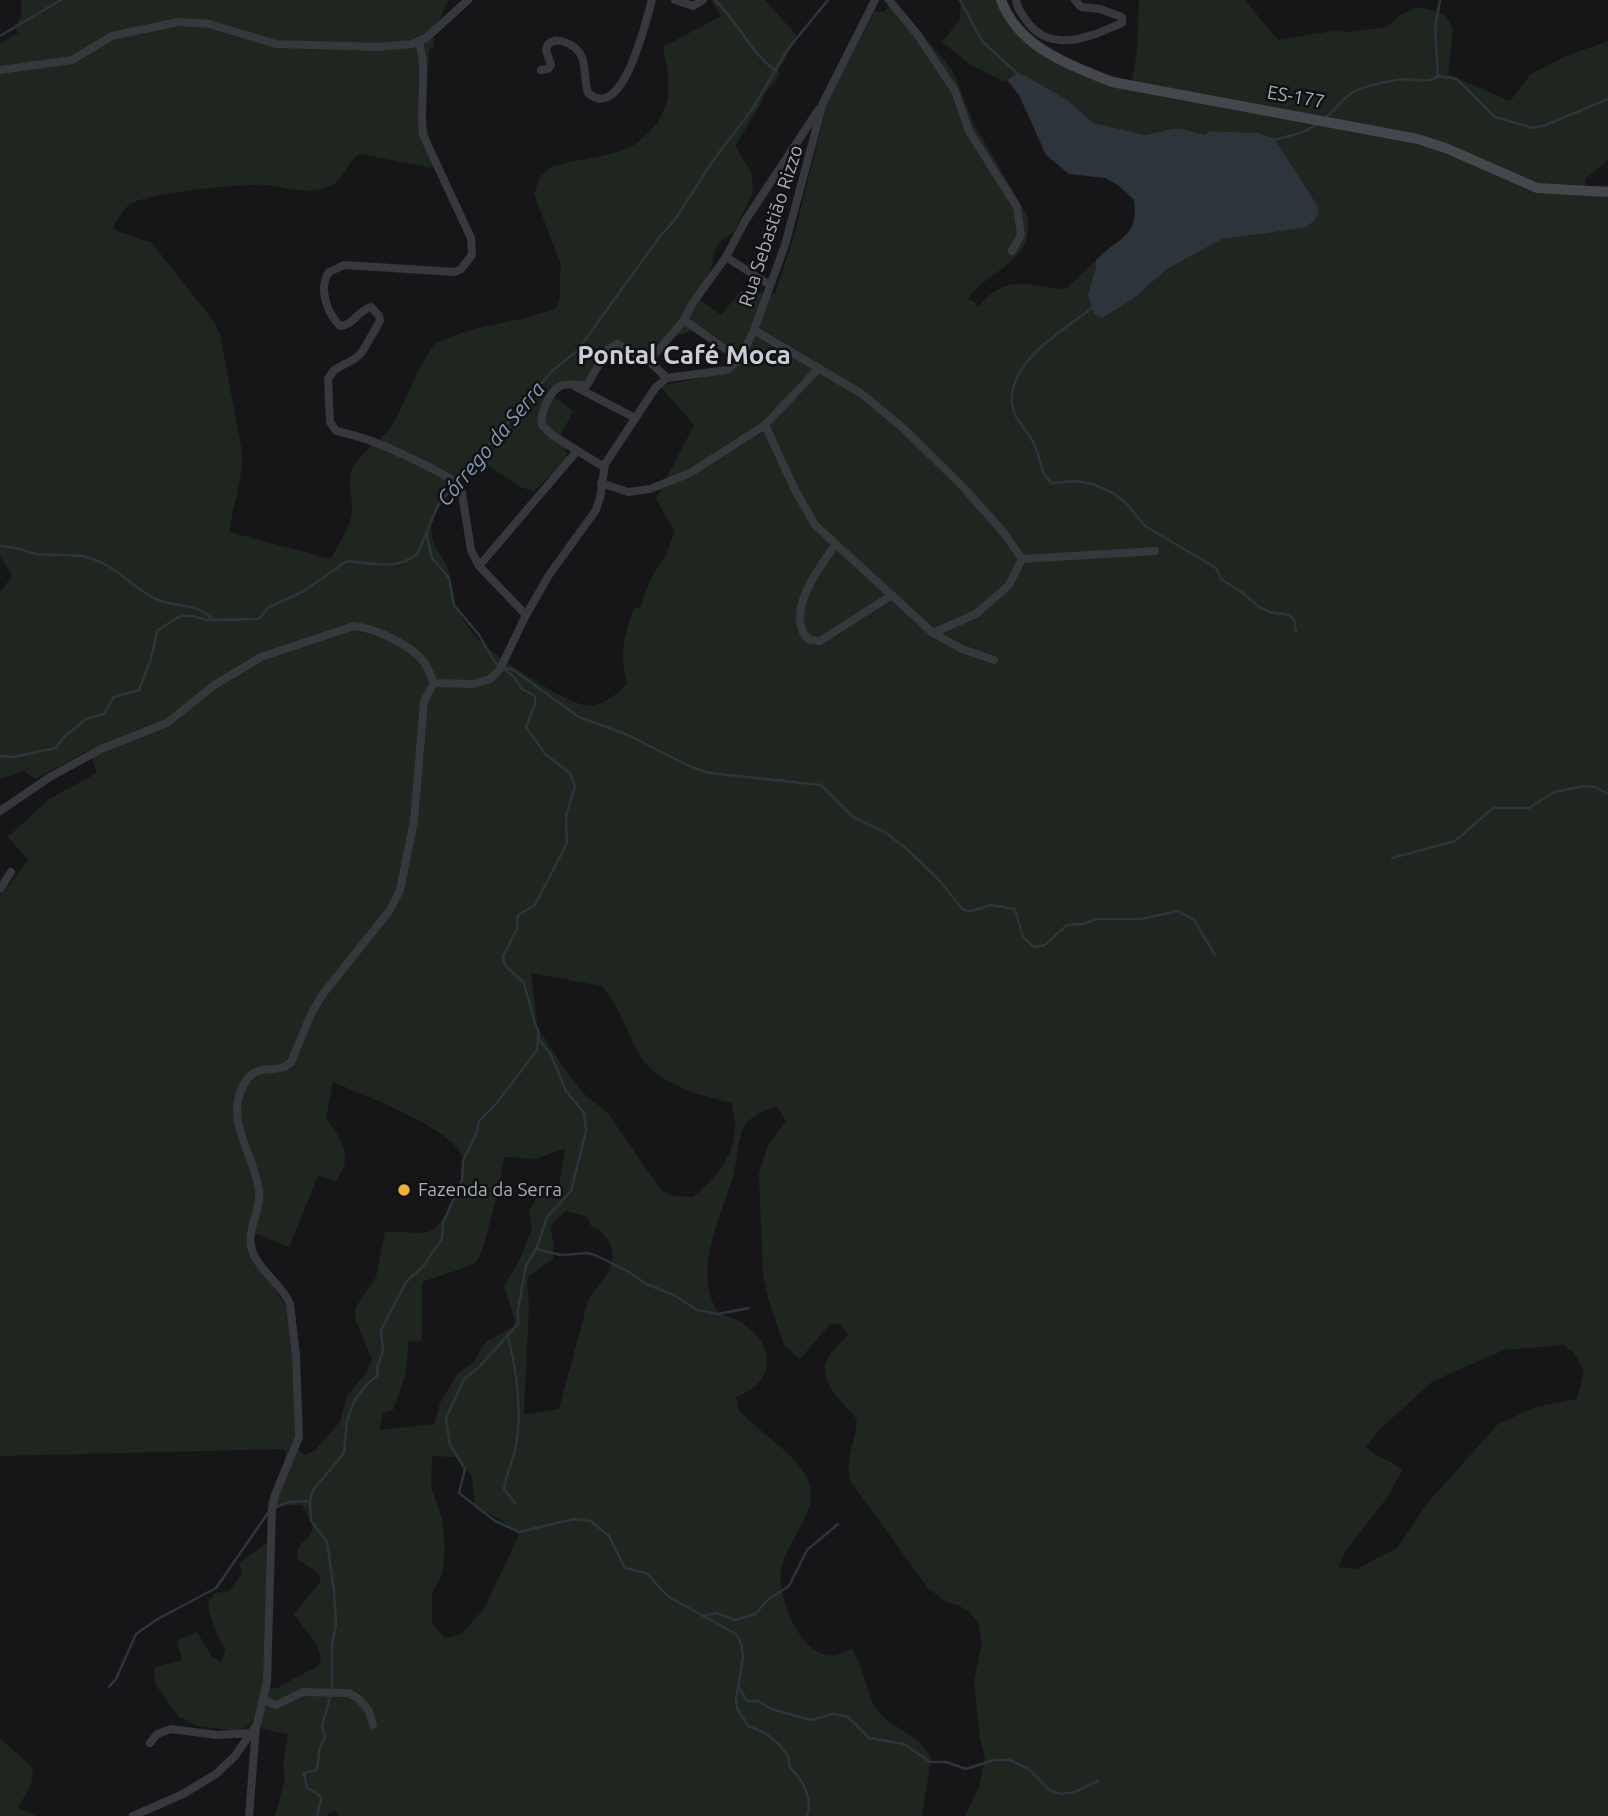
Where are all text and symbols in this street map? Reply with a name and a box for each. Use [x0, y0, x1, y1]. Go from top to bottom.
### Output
street label: ES-177 [1265, 81, 1327, 113]
street label: Rua Sebastião Rizzo [734, 142, 808, 310]
district label: Pontal Café Moca [577, 339, 791, 371]
water label: Córrego da Serra [432, 377, 550, 511]
place label: Fazenda da Serra [418, 1179, 562, 1201]
marker: Fazenda da Serra [396, 1182, 412, 1198]

